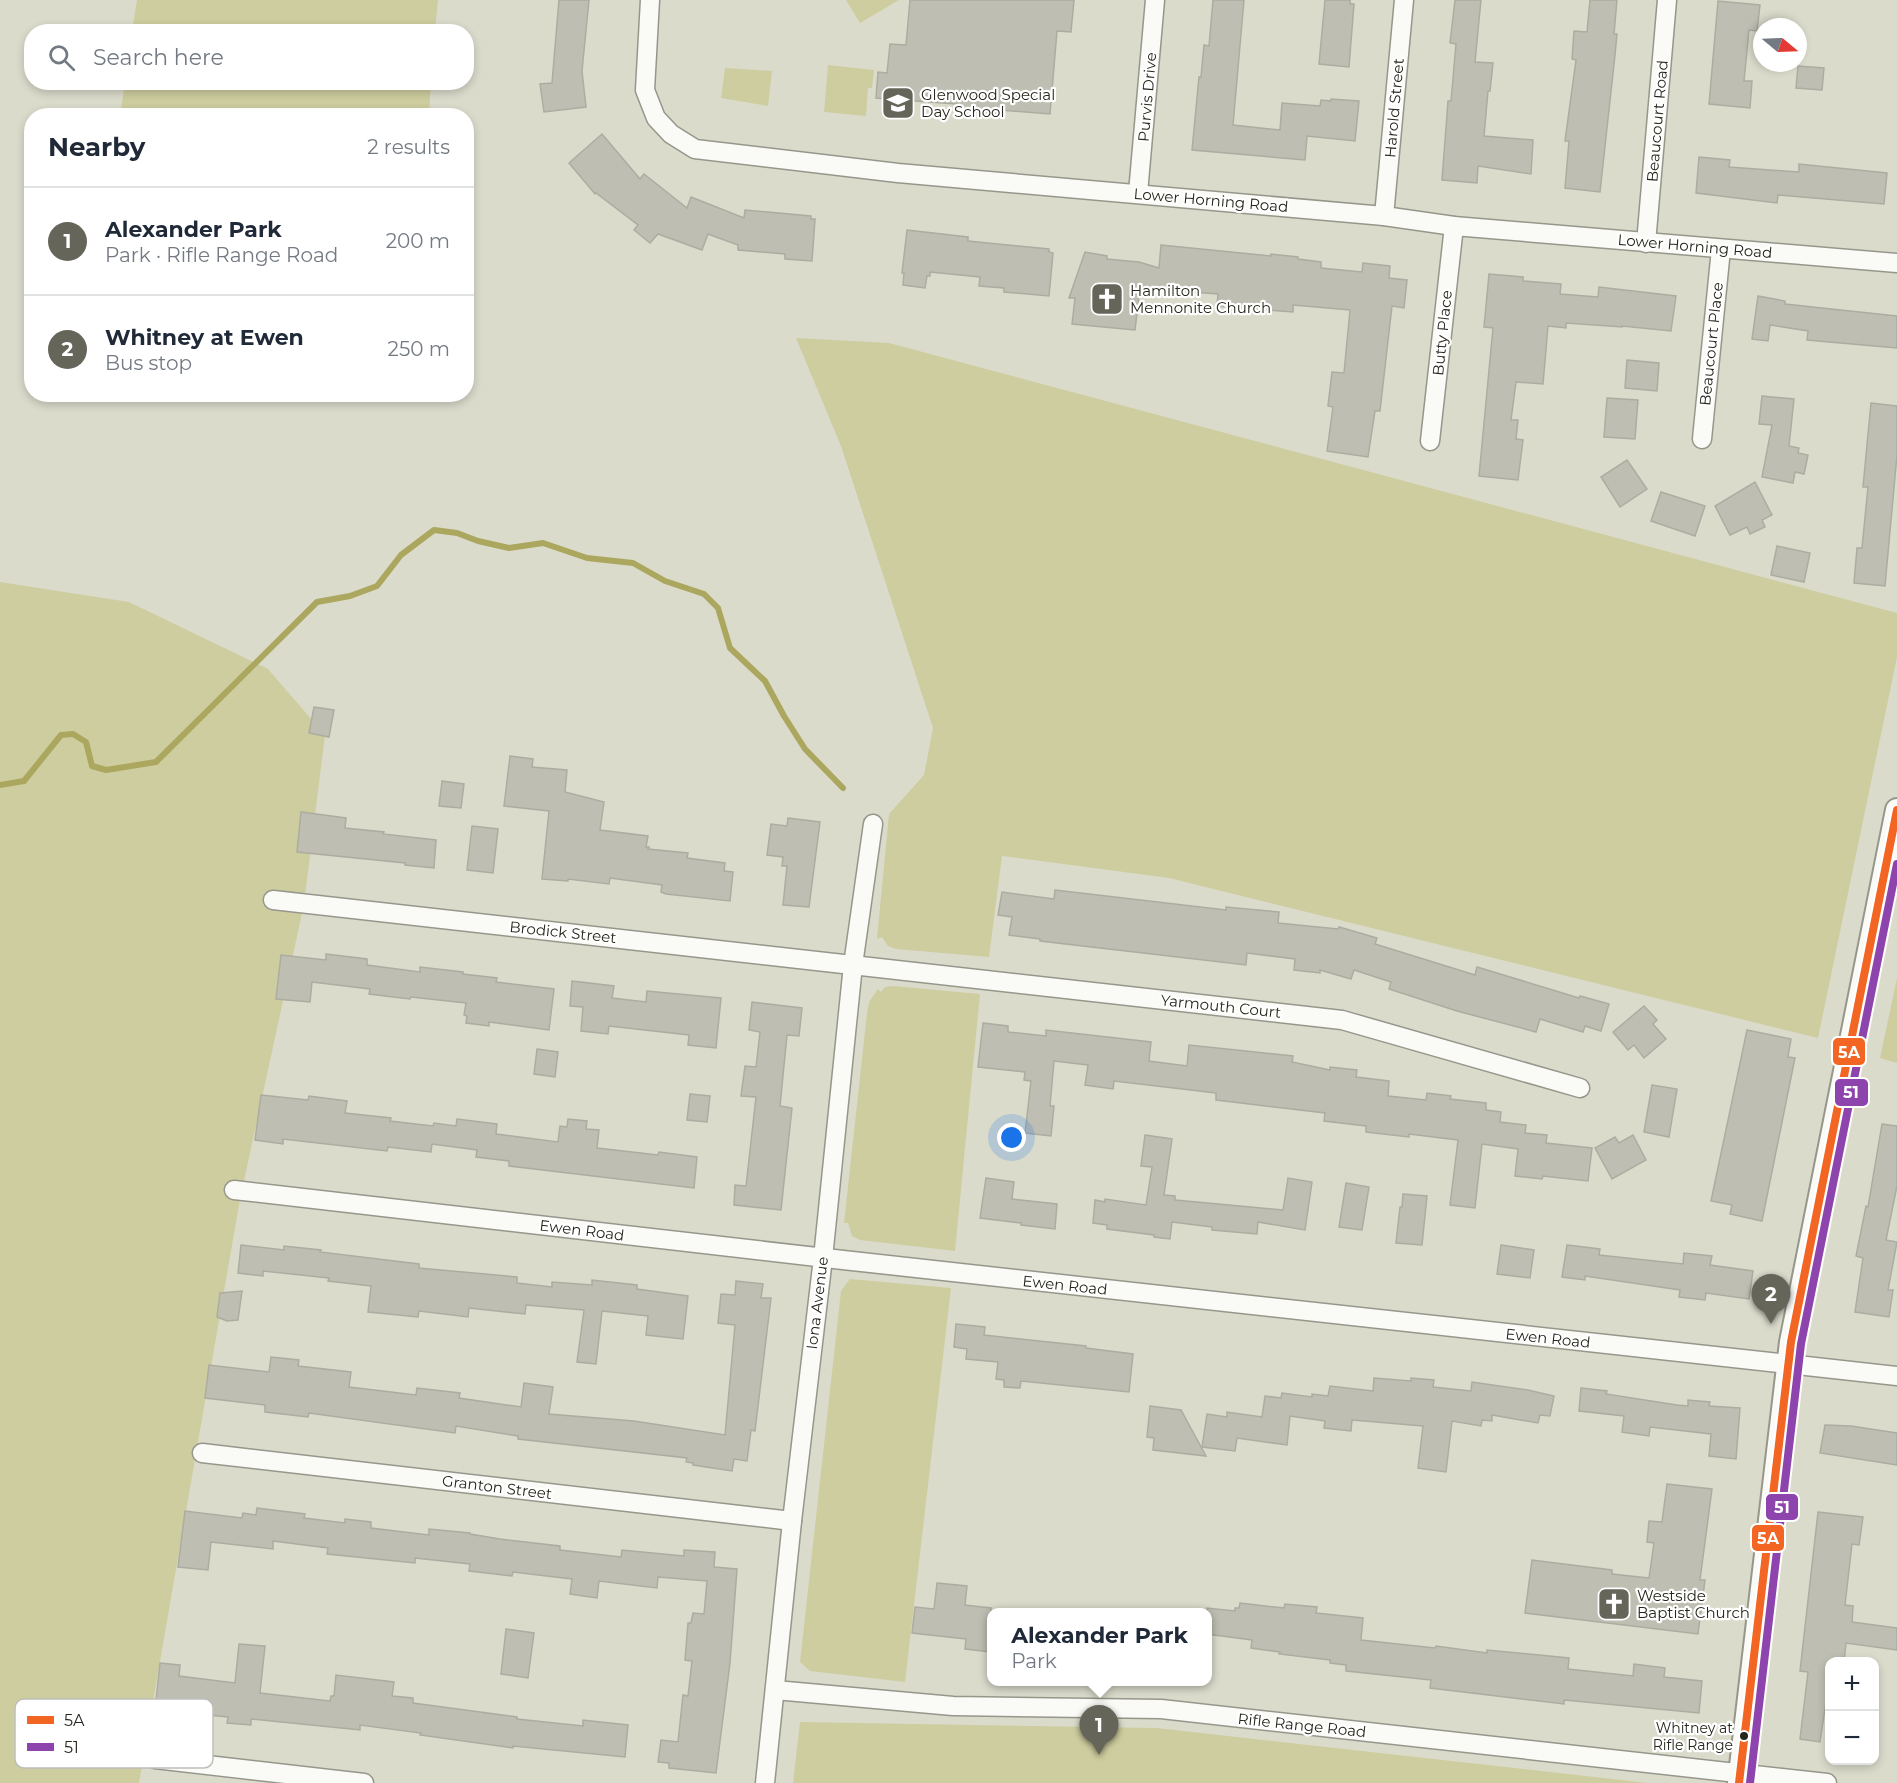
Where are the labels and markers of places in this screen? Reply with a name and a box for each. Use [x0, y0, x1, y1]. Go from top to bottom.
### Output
school or university icon: Glenwood Special Day School [880, 85, 916, 121]
place label: Glenwood Special Day School [921, 85, 1055, 121]
church icon: Hamilton Mennonite Church [1089, 281, 1125, 317]
place label: Hamilton Mennonite Church [1130, 281, 1271, 317]
pin: 2 [1752, 1274, 1790, 1324]
church icon: Westside Baptist Church [1596, 1586, 1632, 1622]
place label: Westside Baptist Church [1637, 1586, 1750, 1622]
pin: 1 [1080, 1706, 1118, 1755]
place label: Whitney at Rifle Range [1653, 1719, 1733, 1754]
marker: Whitney at Rifle Range [1738, 1730, 1750, 1742]

